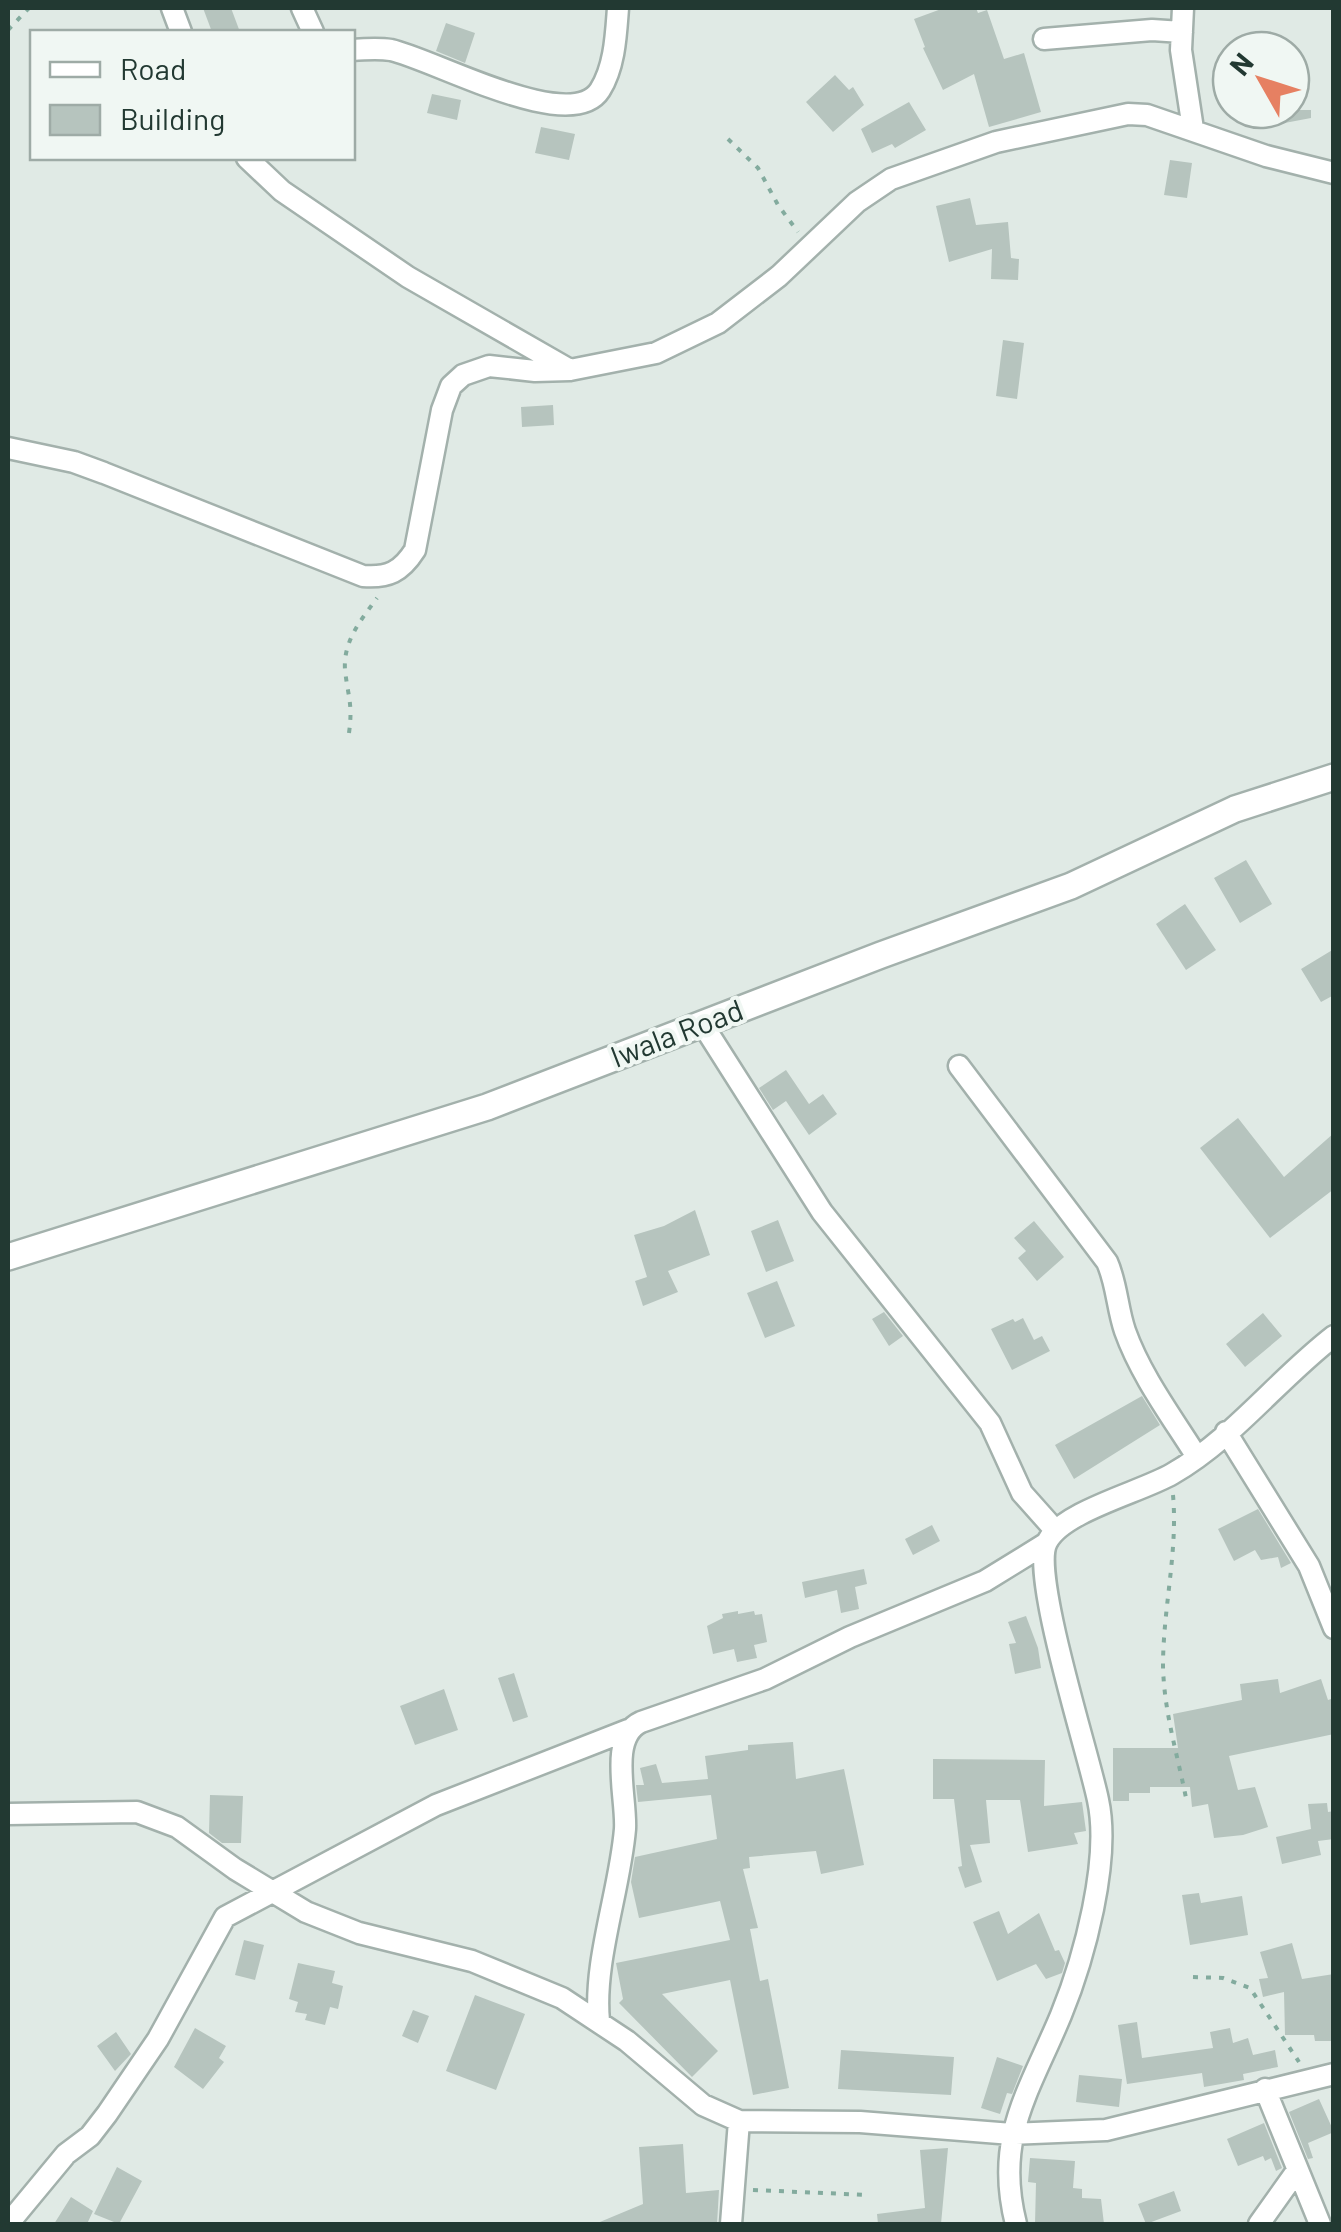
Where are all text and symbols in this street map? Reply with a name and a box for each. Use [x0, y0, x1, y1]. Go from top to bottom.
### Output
legend [30, 30, 355, 160]
north arrow [1211, 30, 1311, 130]
text: N [1222, 46, 1260, 82]
text: Road [120, 50, 186, 86]
text: Building [120, 100, 225, 136]
street label: Iwala Road [605, 990, 748, 1074]

